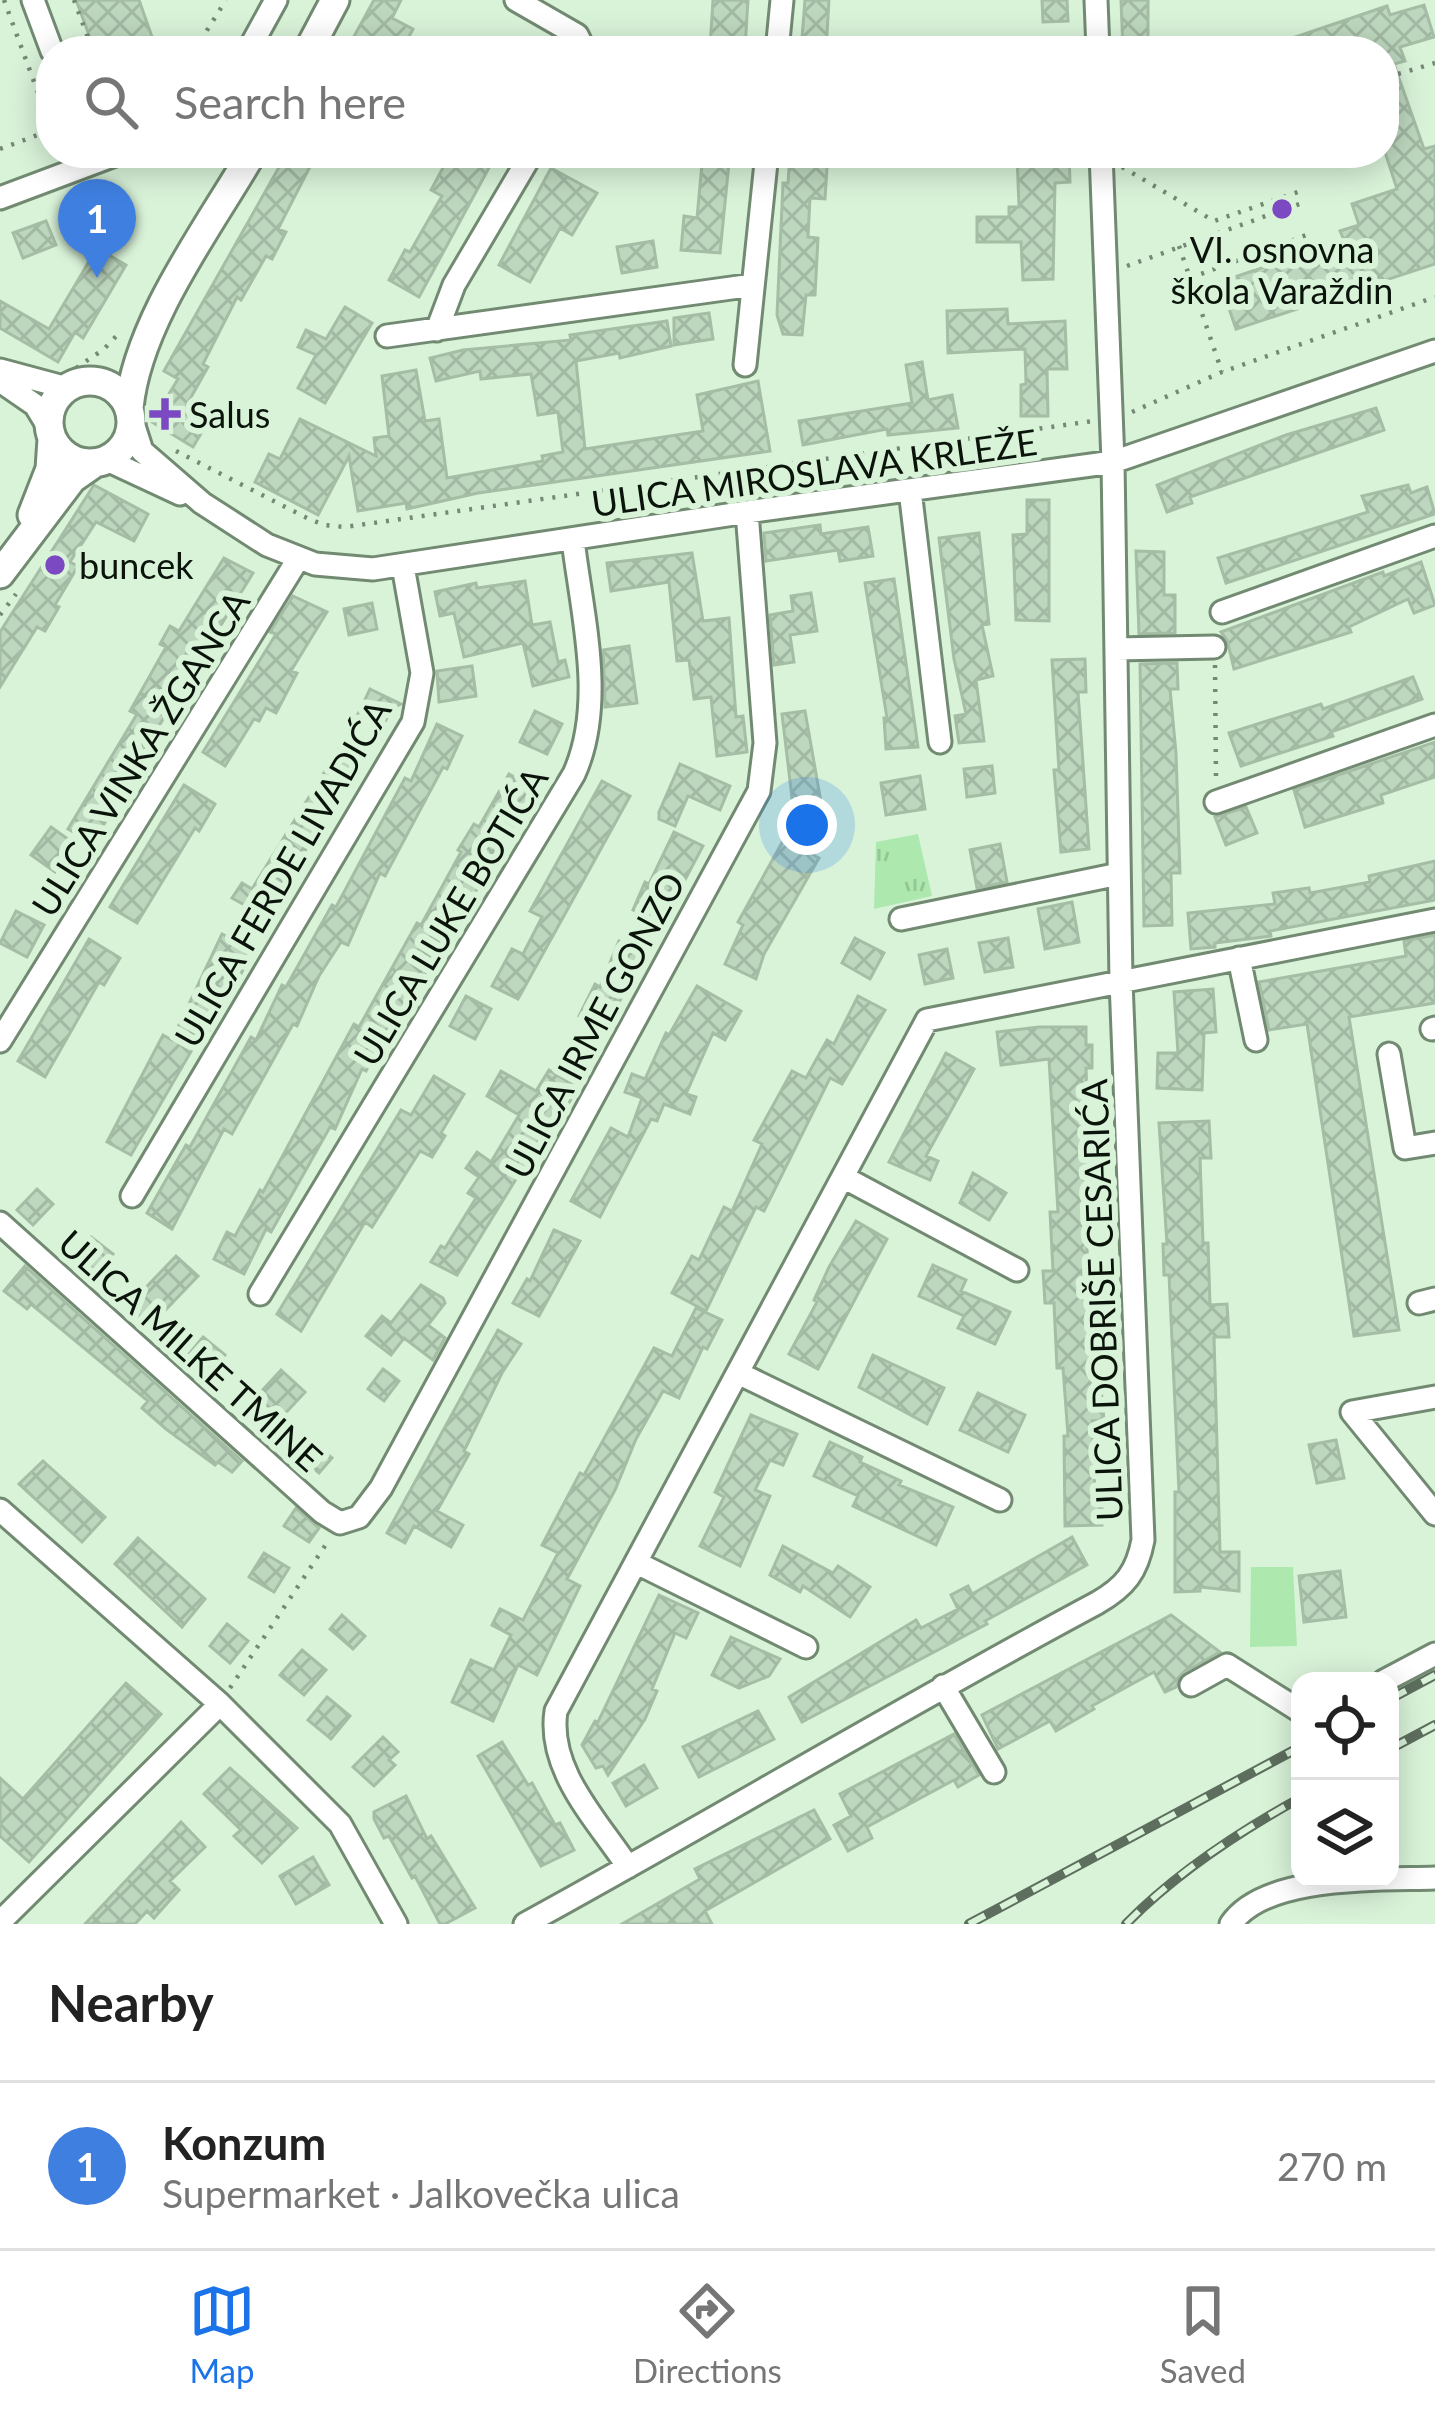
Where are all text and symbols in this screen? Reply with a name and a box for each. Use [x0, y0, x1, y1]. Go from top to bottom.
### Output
search box [36, 36, 1399, 168]
icon: search [78, 69, 144, 135]
text: Search here [174, 75, 406, 129]
pin: 1 [58, 179, 136, 278]
marker: VI. osnovna škola Varaždin [1269, 196, 1295, 222]
place label: VI. osnovna škola Varaždin [1171, 227, 1393, 312]
place label: Salus [189, 392, 270, 436]
marker: Salus [152, 401, 178, 427]
street label: ULICA MIROSLAVA KRLEŽE [588, 419, 1040, 525]
place label: buncek [79, 543, 194, 587]
marker: buncek [42, 552, 68, 578]
street label: ULICA VINKA ŽGANCA [22, 581, 259, 924]
street label: ULICA FERDE LIVADIĆA [164, 691, 400, 1055]
street label: ULICA LUKE BOTIĆA [344, 758, 557, 1073]
your location [777, 795, 837, 855]
street label: ULICA IRME GONZO [495, 865, 693, 1185]
street label: ULICA DOBRIŠE CESARIĆA [1071, 1078, 1131, 1522]
street label: ULICA MILKE TMINE [50, 1220, 332, 1480]
map controls [1291, 1672, 1399, 1888]
button: locate [1291, 1672, 1399, 1780]
button: layers [1291, 1780, 1399, 1888]
text: Nearby [48, 1972, 214, 2033]
text: Konzum [162, 2116, 326, 2170]
text: 1 [76, 2143, 98, 2189]
text: 270 m [1277, 2143, 1387, 2189]
text: Supermarket · Jalkovečka ulica [162, 2170, 680, 2216]
tab: Map [189, 2278, 255, 2390]
tab: Directions [633, 2278, 782, 2390]
tab: Saved [1160, 2278, 1246, 2390]

